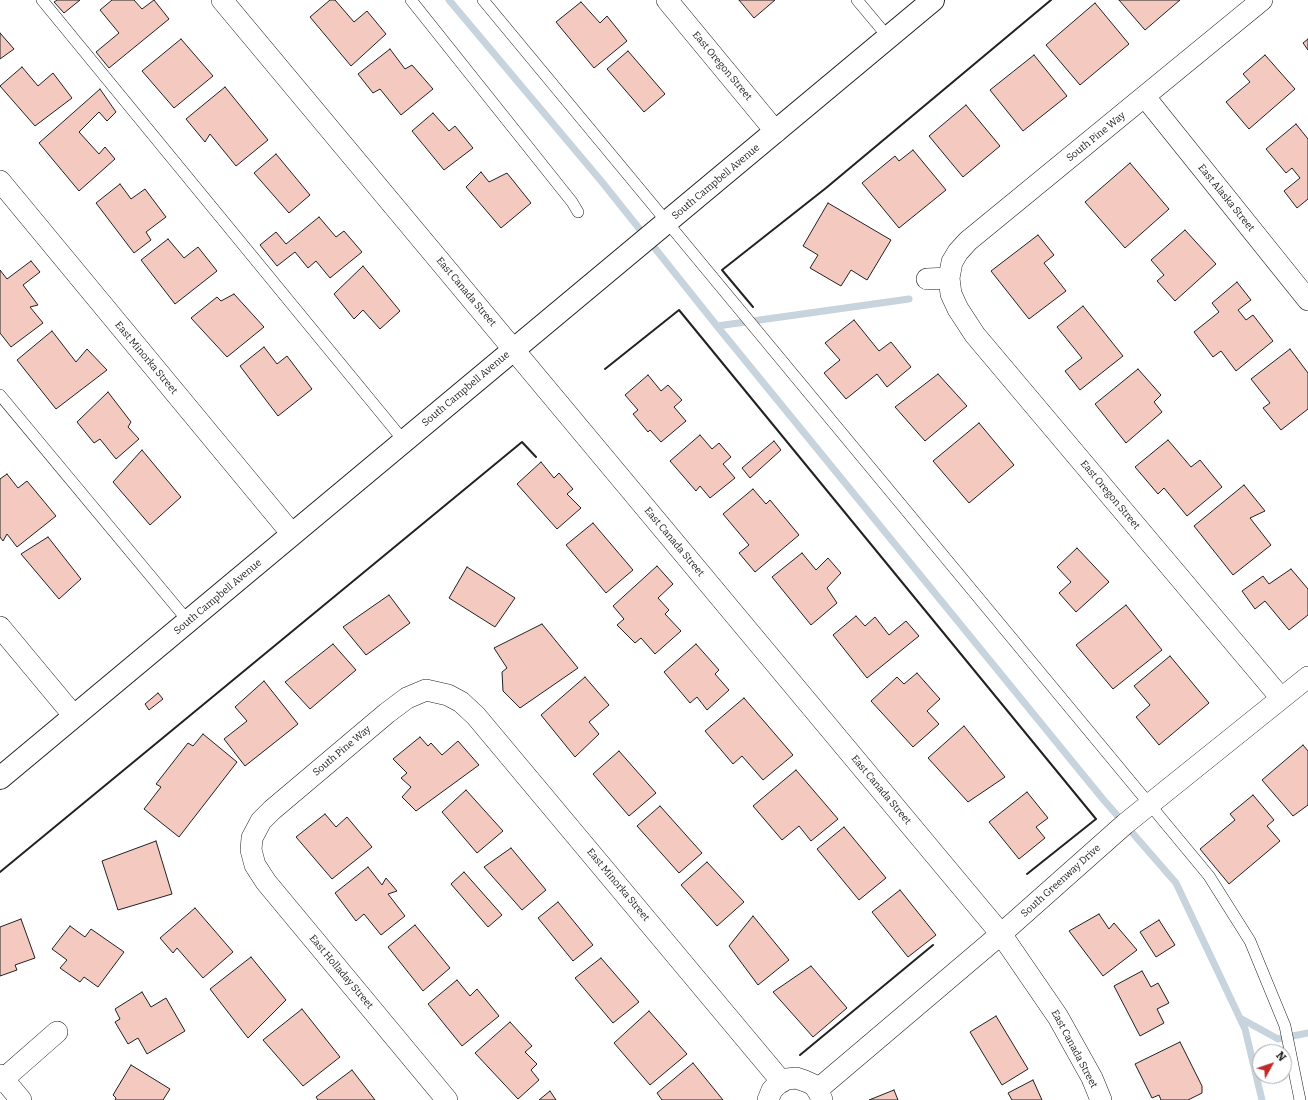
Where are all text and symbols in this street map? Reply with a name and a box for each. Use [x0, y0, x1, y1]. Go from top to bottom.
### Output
street label: East Oregon Street [690, 29, 754, 103]
street label: South Pine Way [1064, 110, 1128, 164]
street label: South Campbell Avenue [670, 142, 762, 222]
street label: East Alaska Street [1195, 162, 1257, 234]
street label: East Canada Street [433, 255, 499, 329]
street label: East Minorka Street [112, 319, 180, 397]
street label: South Campbell Avenue [420, 349, 512, 429]
street label: East Oregon Street [1078, 458, 1142, 532]
street label: East Canada Street [641, 505, 707, 579]
street label: South Campbell Avenue [172, 557, 264, 637]
street label: South Pine Way [311, 723, 373, 779]
street label: East Canada Street [848, 753, 914, 827]
street label: South Greenway Drive [1019, 842, 1103, 920]
street label: East Minorka Street [584, 846, 652, 924]
street label: East Holladay Street [307, 933, 375, 1011]
street label: East Canada Street [1048, 1008, 1100, 1090]
north arrow [1252, 1044, 1292, 1084]
text: N [1273, 1049, 1289, 1064]

